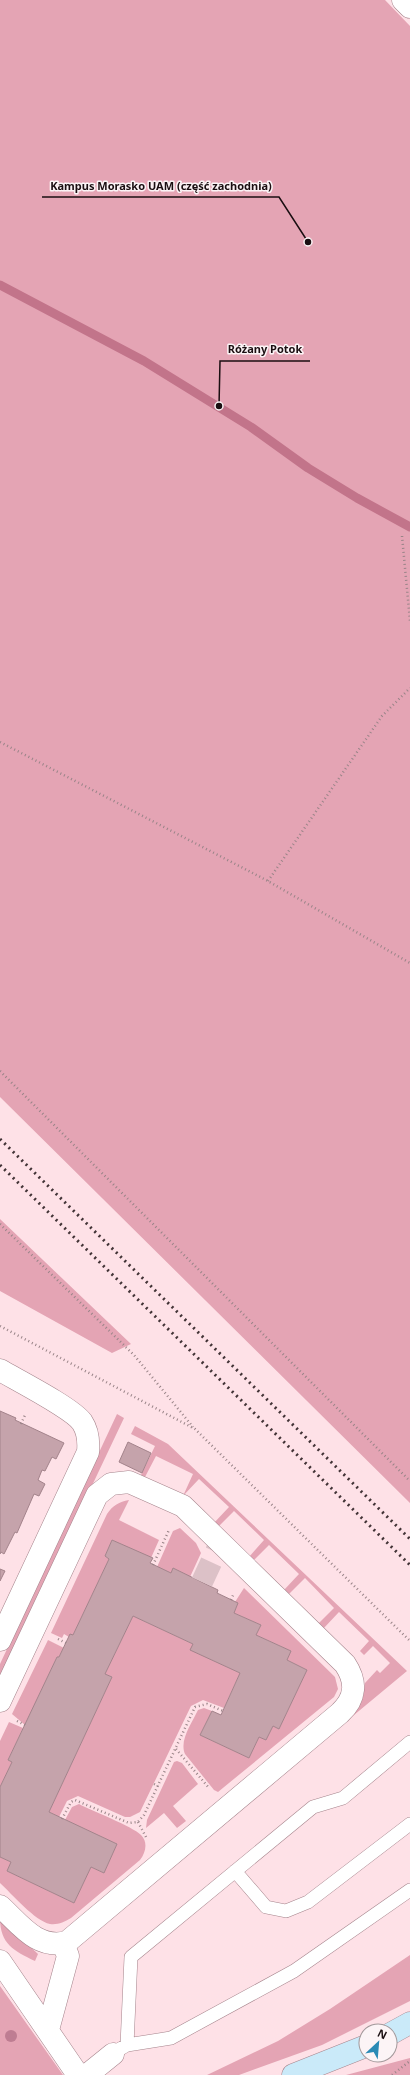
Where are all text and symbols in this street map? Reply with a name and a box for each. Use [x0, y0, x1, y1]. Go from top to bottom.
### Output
callout: Kampus Morasko UAM (część zachodnia) [42, 174, 279, 197]
text: Kampus Morasko UAM (część zachodnia) [50, 178, 272, 193]
callout: Różany Potok [220, 338, 310, 361]
text: Różany Potok [228, 341, 302, 356]
north arrow [358, 2023, 398, 2063]
text: N [375, 2025, 390, 2042]

